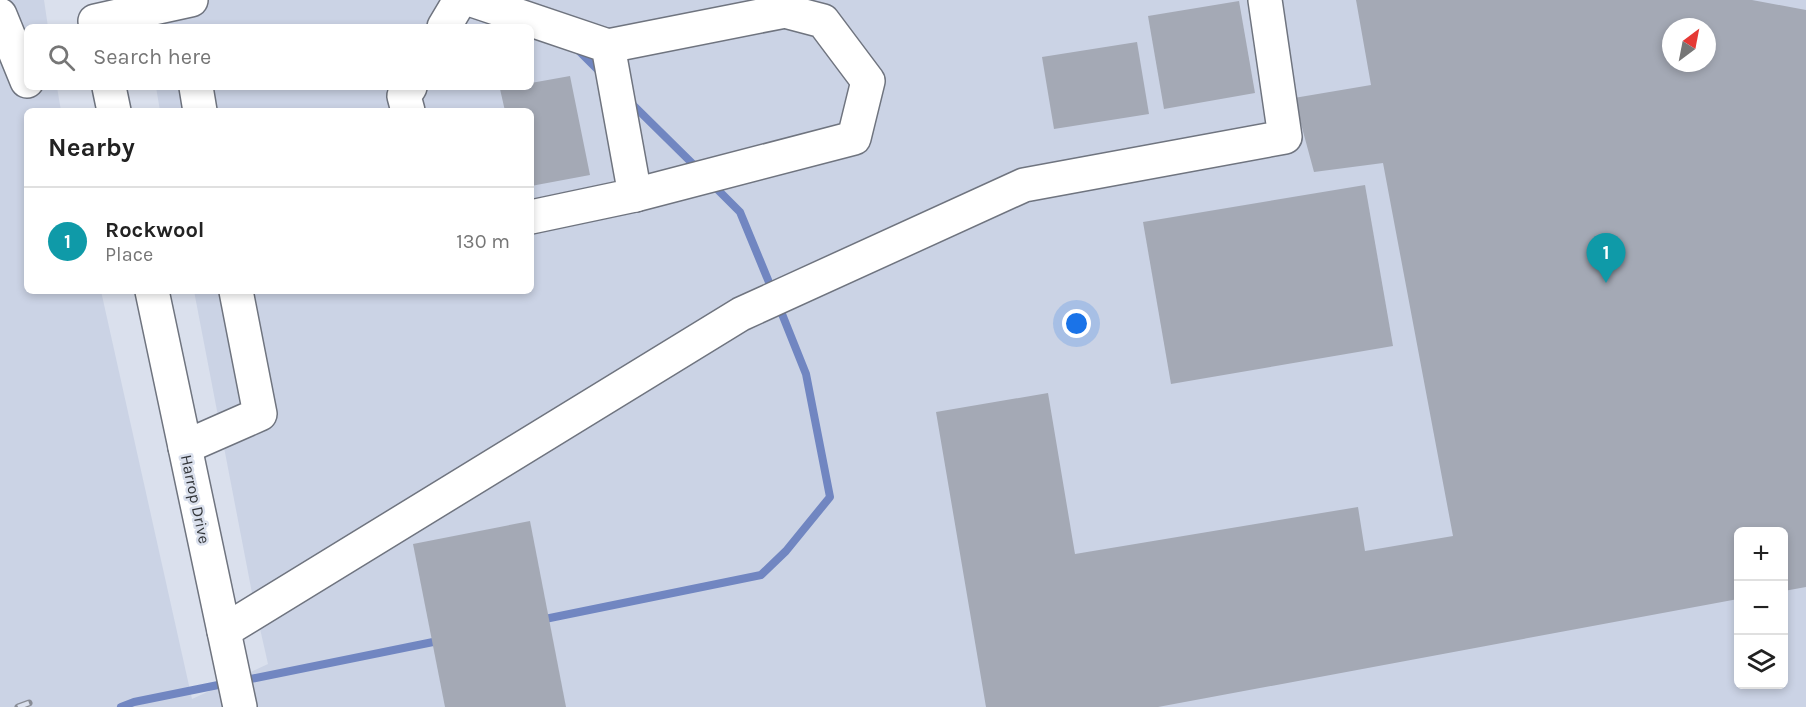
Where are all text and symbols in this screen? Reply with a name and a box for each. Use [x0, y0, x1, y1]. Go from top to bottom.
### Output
north arrow [1662, 18, 1716, 72]
search box [24, 24, 534, 90]
icon: search [45, 41, 78, 74]
text: Search here [93, 44, 211, 70]
text: Nearby [48, 132, 135, 163]
text: Rockwool [105, 217, 205, 243]
text: 1 [64, 230, 71, 253]
text: 130 m [456, 230, 510, 253]
pin: 1 [1586, 234, 1626, 283]
text: Place [105, 243, 153, 266]
your location [1062, 309, 1091, 338]
street label: Harrop Drive [177, 453, 214, 545]
map controls [1734, 527, 1788, 689]
button: + [1734, 527, 1788, 581]
button: − [1734, 581, 1788, 635]
button: layers [1734, 635, 1788, 689]

